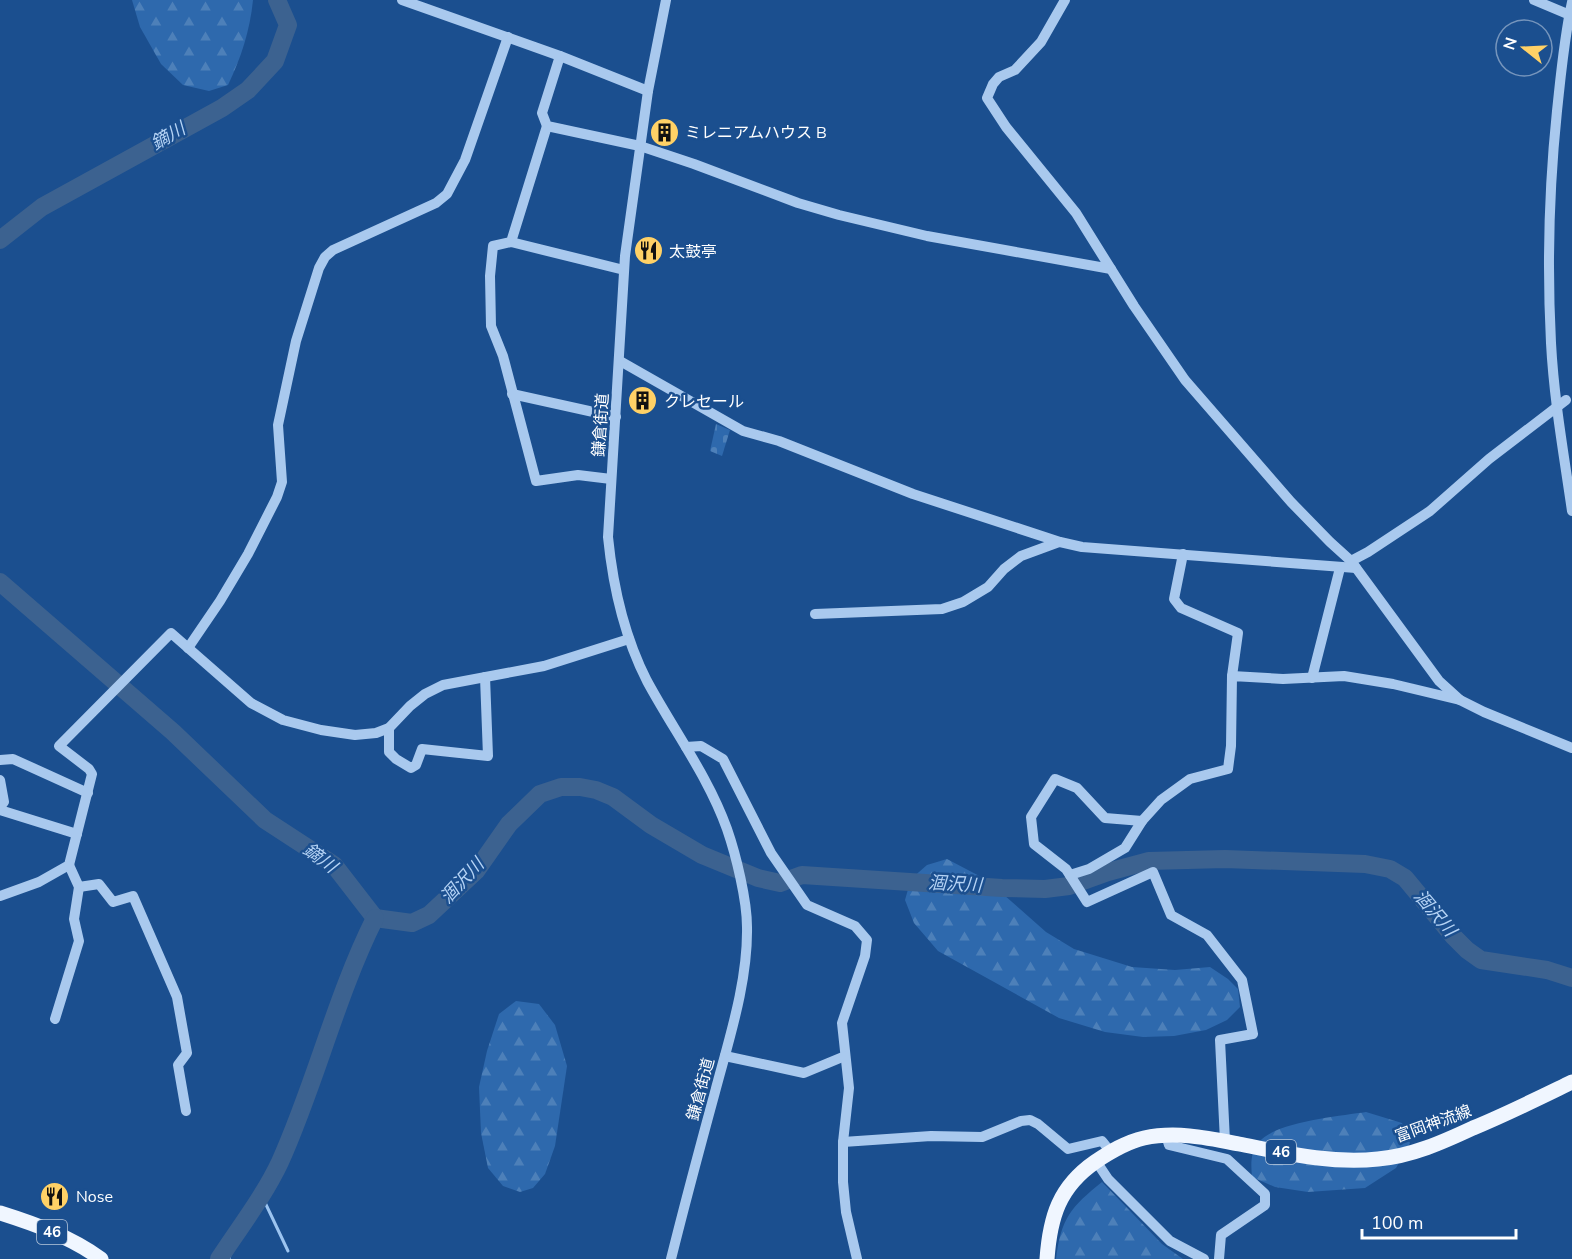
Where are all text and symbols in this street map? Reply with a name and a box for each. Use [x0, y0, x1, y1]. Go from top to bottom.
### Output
north arrow [1494, 18, 1554, 78]
text: N [1498, 35, 1523, 53]
water label: 鏑川 [146, 116, 191, 155]
building icon: ミレニアムハウス B [648, 116, 680, 148]
place label: ミレニアムハウス B [685, 122, 827, 144]
restaurant icon: 太鼓亭 [632, 235, 664, 267]
place label: 太鼓亭 [669, 241, 717, 263]
building icon: クレセール [627, 385, 659, 417]
place label: クレセール [664, 391, 744, 413]
street label: 鎌倉街道 [588, 392, 614, 458]
water label: 鏑川 [298, 838, 343, 880]
water label: 涸沢川 [435, 852, 491, 909]
water label: 涸沢川 [927, 871, 985, 898]
water label: 涸沢川 [1408, 885, 1463, 943]
street label: 鎌倉街道 [682, 1055, 720, 1123]
street label: 富岡神流線 [1392, 1100, 1475, 1148]
road number: 46 [1266, 1140, 1296, 1164]
restaurant icon: Nose [39, 1180, 71, 1212]
place label: Nose [76, 1186, 113, 1208]
scale bar [1362, 1202, 1516, 1240]
text: 100 m [1371, 1211, 1423, 1235]
road number: 46 [37, 1220, 67, 1244]

